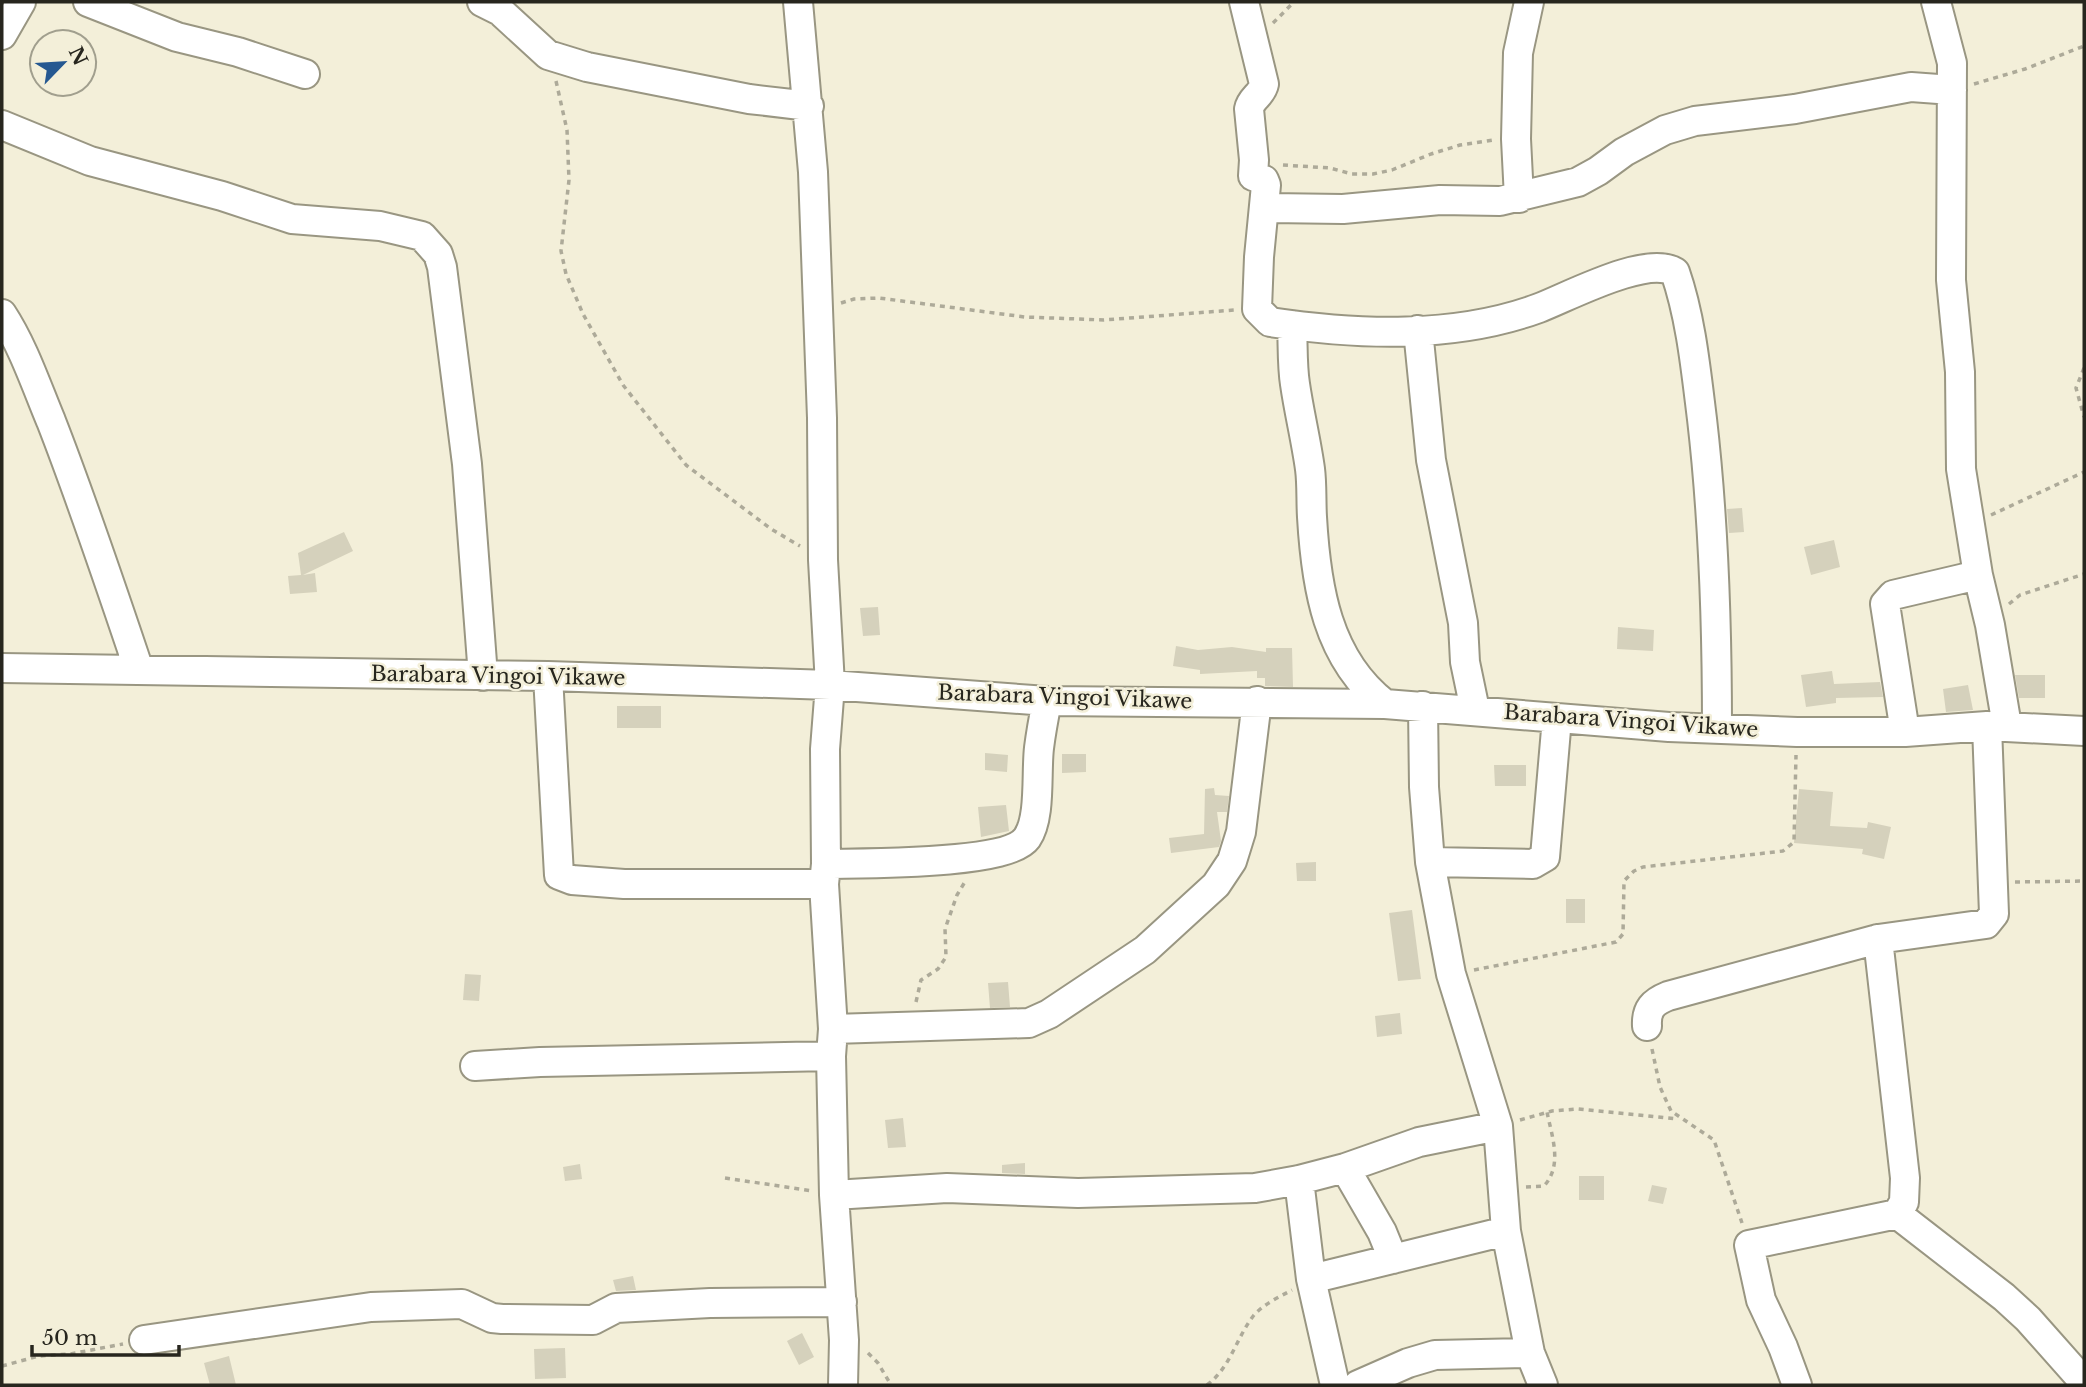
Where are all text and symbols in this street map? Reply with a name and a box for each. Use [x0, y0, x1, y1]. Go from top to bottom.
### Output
north arrow [28, 28, 98, 98]
text: N [64, 43, 92, 69]
street label: Barabara Vingoi Vikawe [370, 661, 626, 691]
street label: Barabara Vingoi Vikawe [937, 680, 1193, 714]
street label: Barabara Vingoi Vikawe [1503, 699, 1759, 743]
scale bar [32, 1314, 178, 1358]
text: 50 m [42, 1325, 98, 1351]

